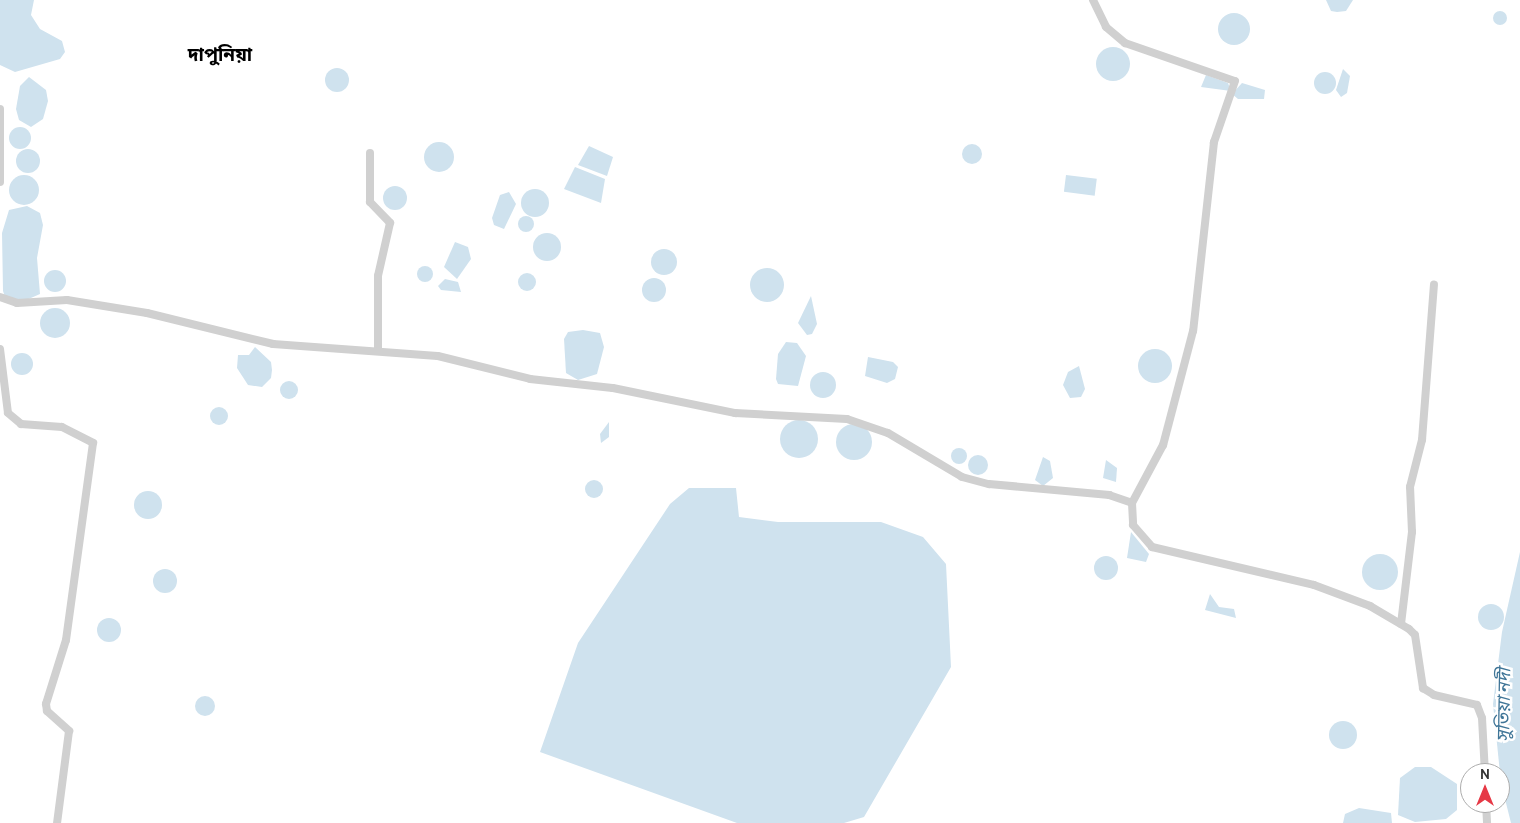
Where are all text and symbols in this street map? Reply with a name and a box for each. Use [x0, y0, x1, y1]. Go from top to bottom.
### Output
district label: দাপুনিয়া [188, 44, 252, 66]
water label: সুতিয়া নদী [1493, 668, 1515, 742]
north arrow [1460, 763, 1510, 813]
text: N [1480, 765, 1490, 783]

